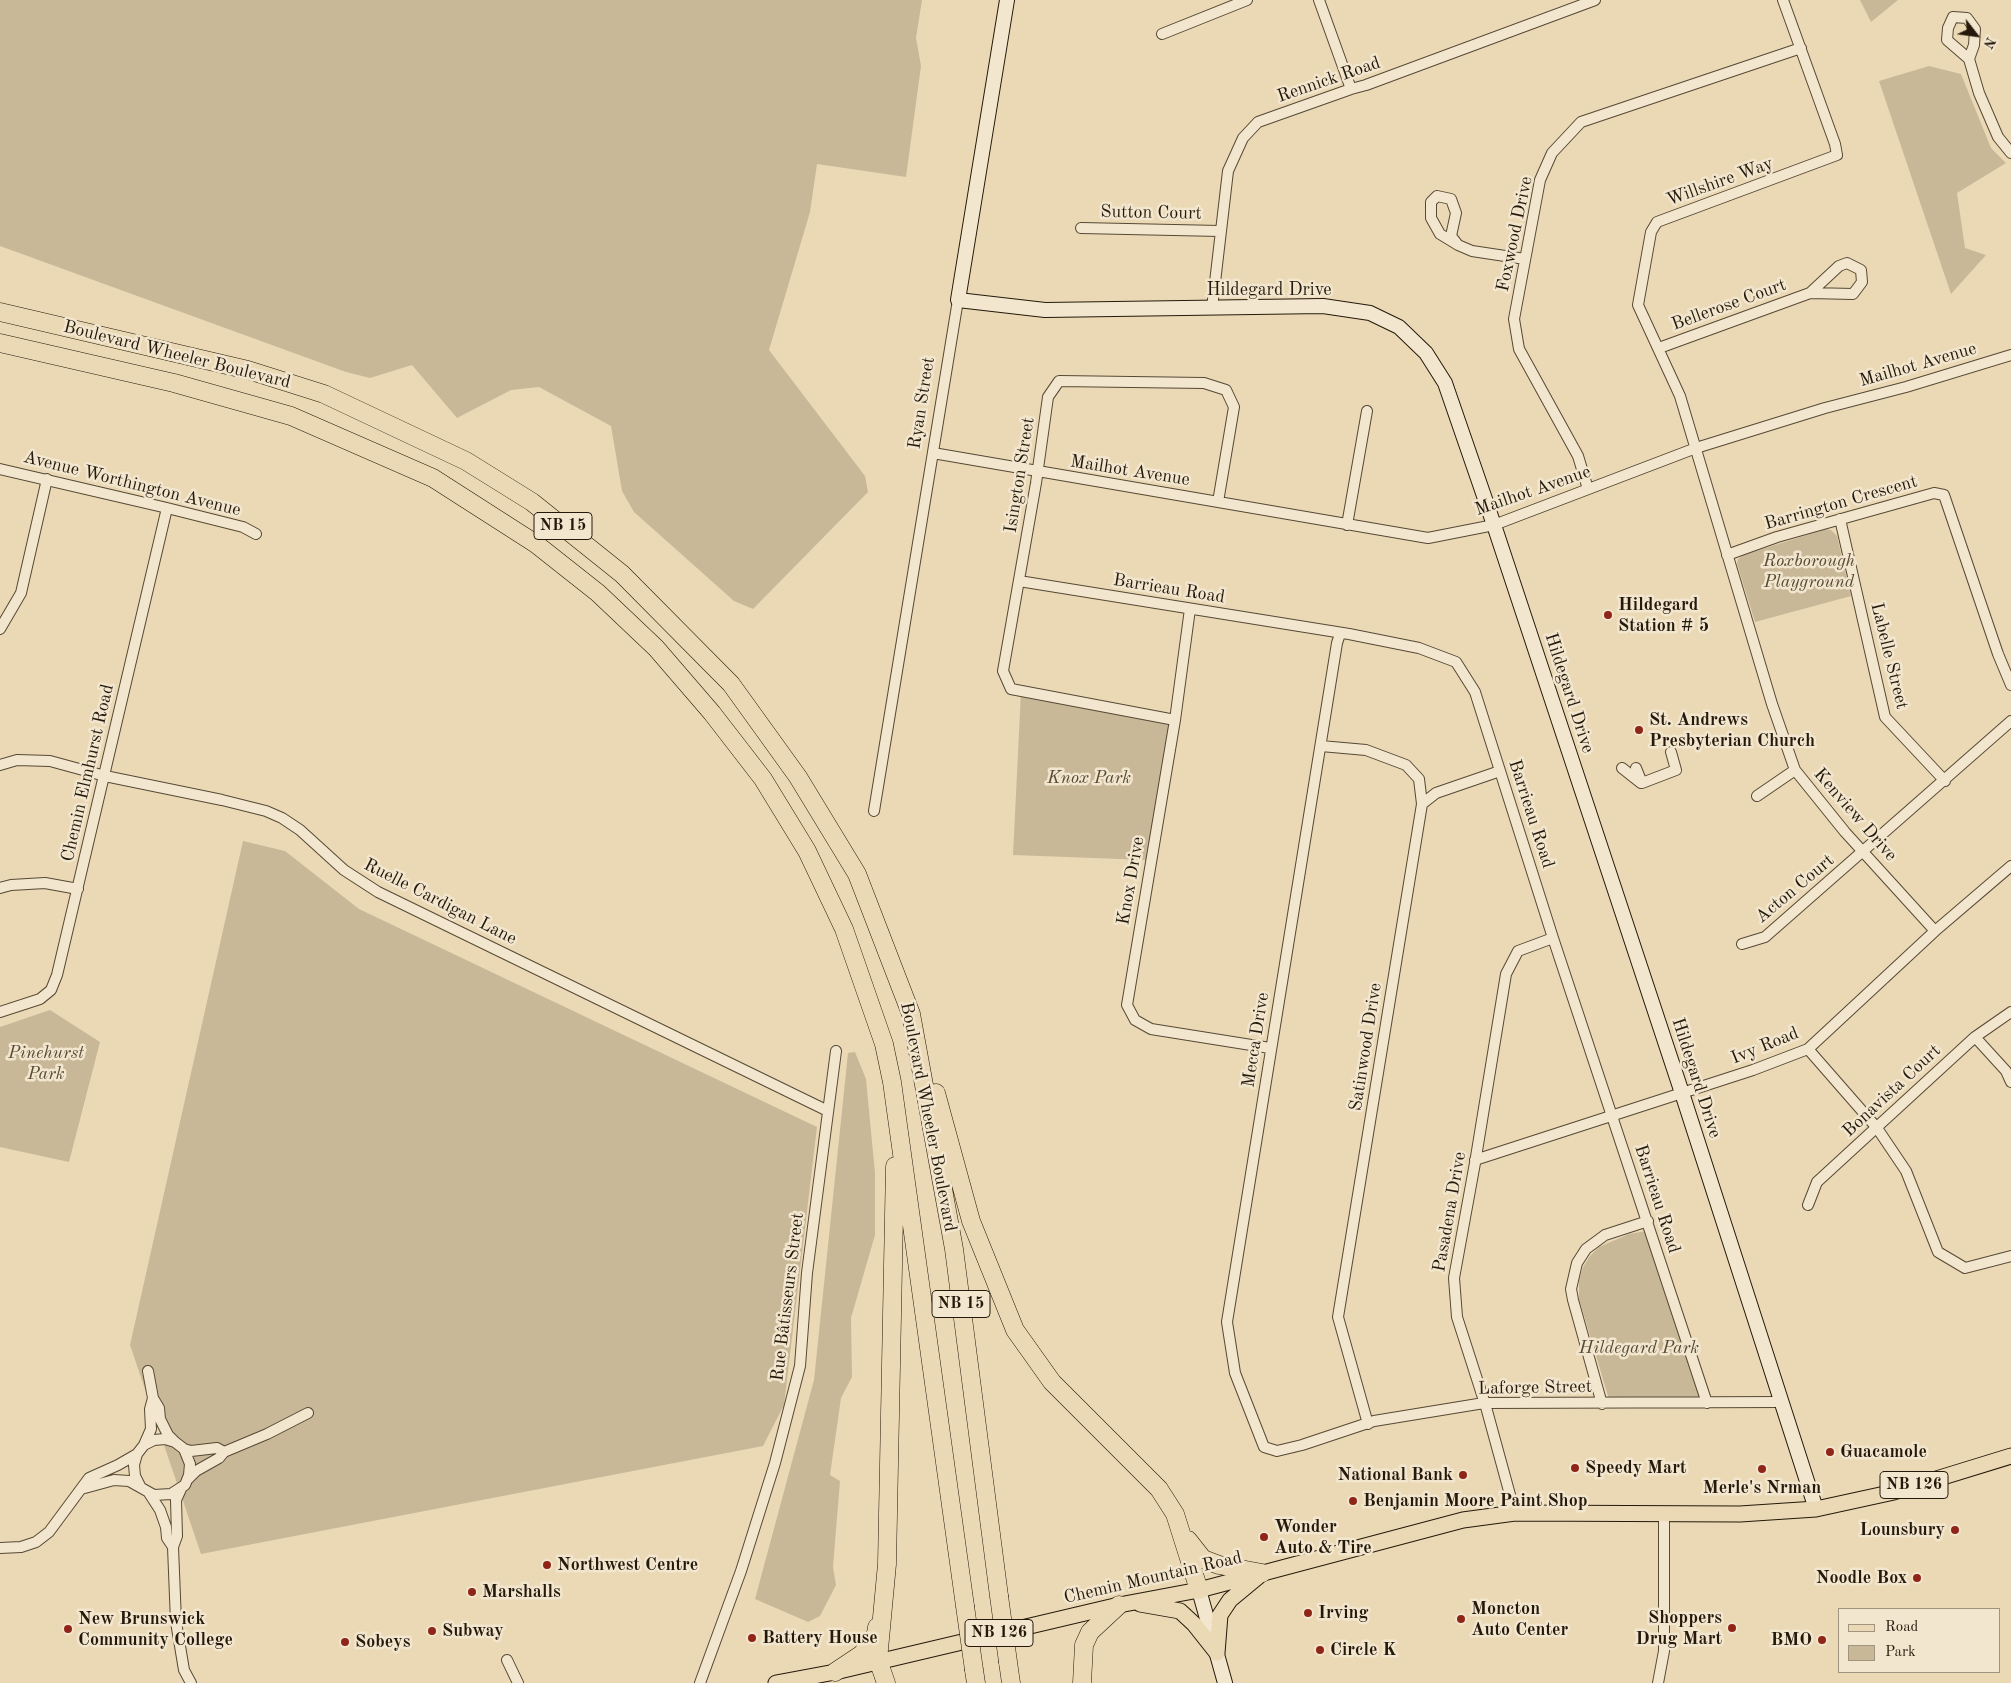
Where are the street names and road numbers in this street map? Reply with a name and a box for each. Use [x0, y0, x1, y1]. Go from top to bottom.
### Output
street label: Rennick Road [1275, 52, 1383, 108]
street label: Willshire Way [1664, 153, 1776, 211]
street label: Foxwood Drive [1492, 174, 1538, 294]
street label: Sutton Court [1100, 201, 1202, 225]
street label: Bellerose Court [1669, 274, 1789, 336]
street label: Hildegard Drive [1206, 279, 1332, 301]
street label: Boulevard Wheeler Boulevard [61, 316, 293, 394]
street label: Mailhot Avenue [1857, 338, 1979, 392]
street label: Ryan Street [904, 355, 940, 451]
street label: Isington Street [1000, 416, 1040, 534]
street label: Avenue Worthington Avenue [21, 446, 243, 522]
street label: Mailhot Avenue [1069, 451, 1191, 491]
street label: Mailhot Avenue [1472, 461, 1594, 521]
street label: Barrington Crescent [1762, 471, 1920, 535]
road number: NB 15 [534, 512, 592, 540]
street label: Barrieau Road [1112, 570, 1226, 608]
street label: Labelle Street [1865, 600, 1913, 712]
street label: Hildegard Drive [1539, 630, 1599, 756]
street label: Chemin Elmhurst Road [57, 682, 119, 864]
street label: Barrieau Road [1503, 757, 1559, 871]
street label: Kenview Drive [1809, 764, 1901, 866]
street label: Knox Drive [1113, 835, 1149, 927]
street label: Acton Court [1751, 850, 1839, 928]
street label: Ruelle Cardigan Lane [360, 854, 520, 950]
street label: Satinwood Drive [1345, 981, 1387, 1113]
street label: Mecca Drive [1238, 991, 1274, 1089]
street label: Boulevard Wheeler Boulevard [895, 1000, 961, 1234]
street label: Hildegard Drive [1666, 1015, 1726, 1141]
street label: Ivy Road [1728, 1023, 1802, 1069]
street label: Bonavista Court [1839, 1040, 1945, 1142]
street label: Barrieau Road [1629, 1142, 1685, 1256]
street label: Pasadena Drive [1429, 1150, 1471, 1274]
street label: Rue Bâtisseurs Street [767, 1211, 809, 1383]
road number: NB 15 [932, 1290, 990, 1318]
street label: Laforge Street [1478, 1376, 1592, 1400]
road number: NB 126 [1880, 1472, 1948, 1498]
street label: Chemin Mountain Road [1062, 1547, 1244, 1609]
road number: NB 126 [965, 1620, 1033, 1646]

